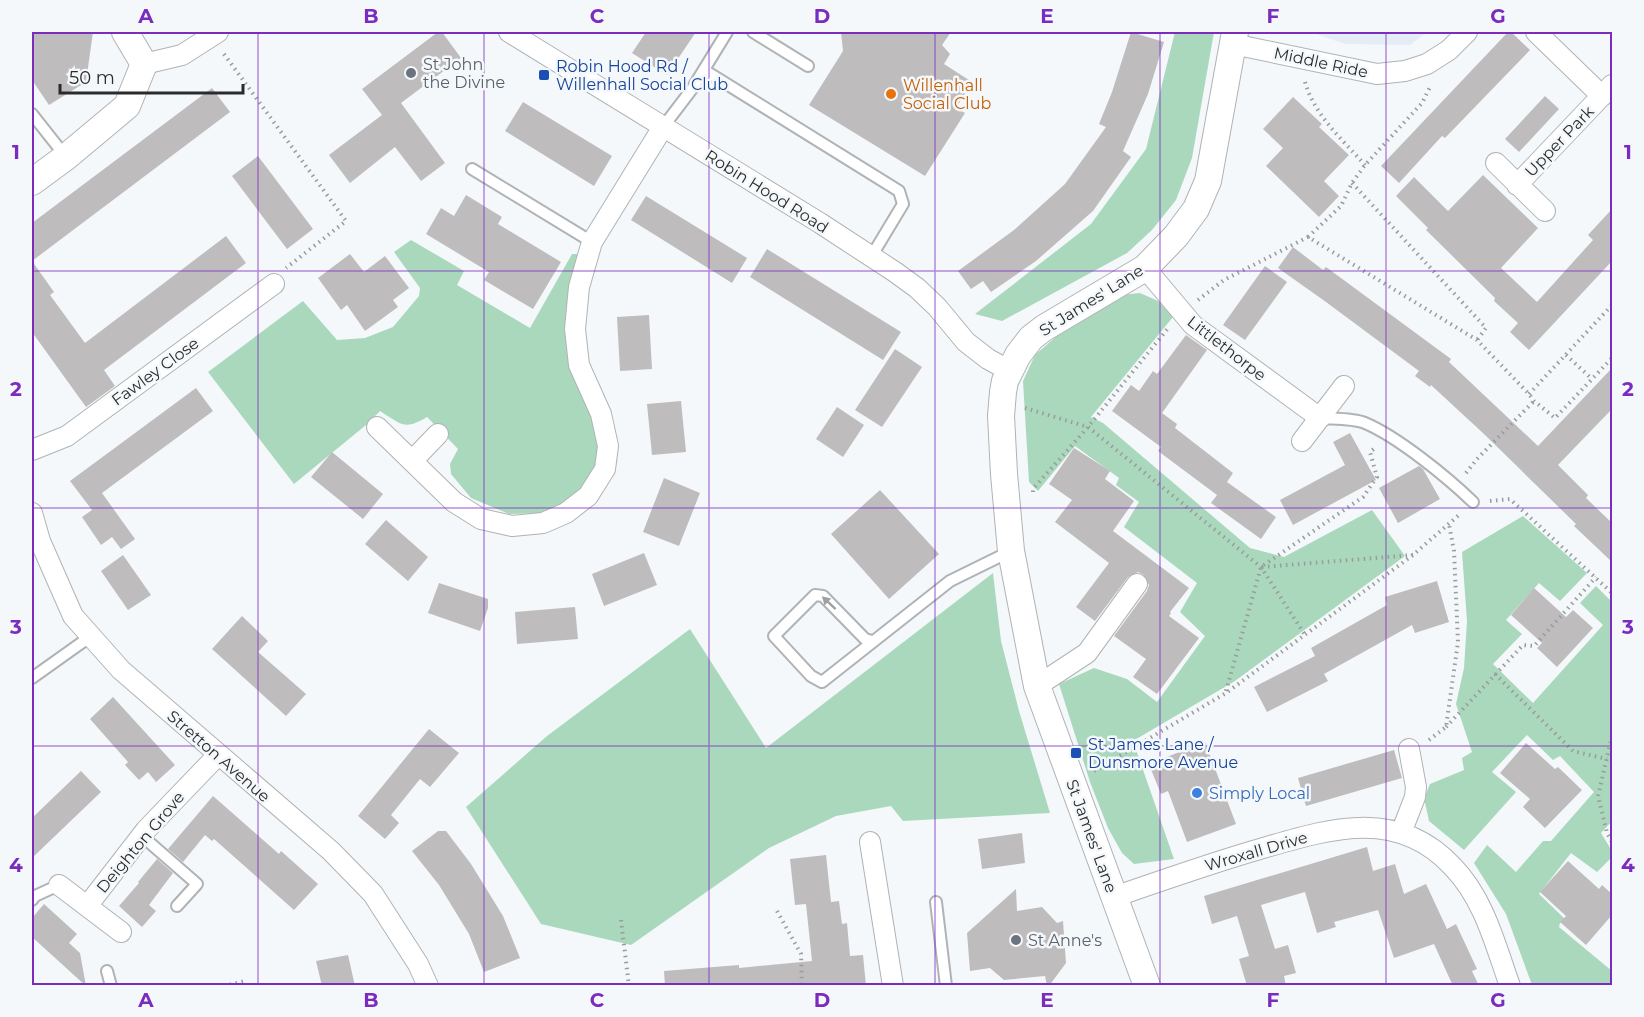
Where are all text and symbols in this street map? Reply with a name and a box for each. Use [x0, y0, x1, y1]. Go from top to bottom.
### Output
text: A [137, 4, 154, 28]
text: B [363, 4, 379, 28]
text: C [590, 4, 605, 28]
text: D [814, 4, 830, 28]
text: E [1040, 4, 1054, 28]
text: F [1267, 4, 1280, 28]
text: G [1490, 4, 1506, 28]
street label: Middle Ride [1272, 43, 1370, 82]
place label: St John the Divine [423, 55, 505, 92]
scale bar [60, 57, 243, 95]
place label: Robin Hood Rd / Willenhall Social Club [556, 57, 728, 94]
marker: St John the Divine [404, 66, 418, 80]
text: 50 m [69, 67, 115, 89]
marker: Robin Hood Rd / Willenhall Social Club [537, 68, 551, 82]
place label: Willenhall Social Club [903, 76, 991, 113]
marker: Willenhall Social Club [884, 87, 898, 101]
street label: Upper Park [1521, 102, 1598, 181]
text: 1 [12, 140, 20, 164]
text: 1 [1624, 140, 1632, 164]
street label: Robin Hood Road [702, 146, 832, 237]
street label: St James' Lane [1036, 261, 1147, 340]
street label: Littlethorpe [1184, 312, 1270, 385]
street label: Fawley Close [108, 333, 203, 409]
text: 2 [10, 377, 22, 401]
text: 2 [1622, 377, 1634, 401]
one-way arrow [822, 596, 837, 610]
text: 3 [9, 615, 22, 639]
text: 3 [1621, 615, 1634, 639]
street label: Stretton Avenue [163, 707, 274, 806]
place label: St James Lane / Dunsmore Avenue [1088, 735, 1238, 772]
marker: St James Lane / Dunsmore Avenue [1069, 746, 1083, 760]
street label: St James' Lane [1062, 777, 1121, 895]
place label: Simply Local [1209, 784, 1310, 803]
marker: Simply Local [1190, 786, 1204, 800]
street label: Deighton Grove [92, 788, 188, 897]
street label: Wroxall Drive [1203, 828, 1310, 875]
text: 4 [9, 853, 23, 877]
text: 4 [1621, 853, 1635, 877]
place label: St Anne's [1028, 931, 1102, 950]
marker: St Anne's [1009, 933, 1023, 947]
text: A [137, 988, 154, 1012]
text: B [363, 988, 379, 1012]
text: C [590, 988, 605, 1012]
text: D [814, 988, 830, 1012]
text: E [1040, 988, 1054, 1012]
text: F [1267, 988, 1280, 1012]
text: G [1490, 988, 1506, 1012]

